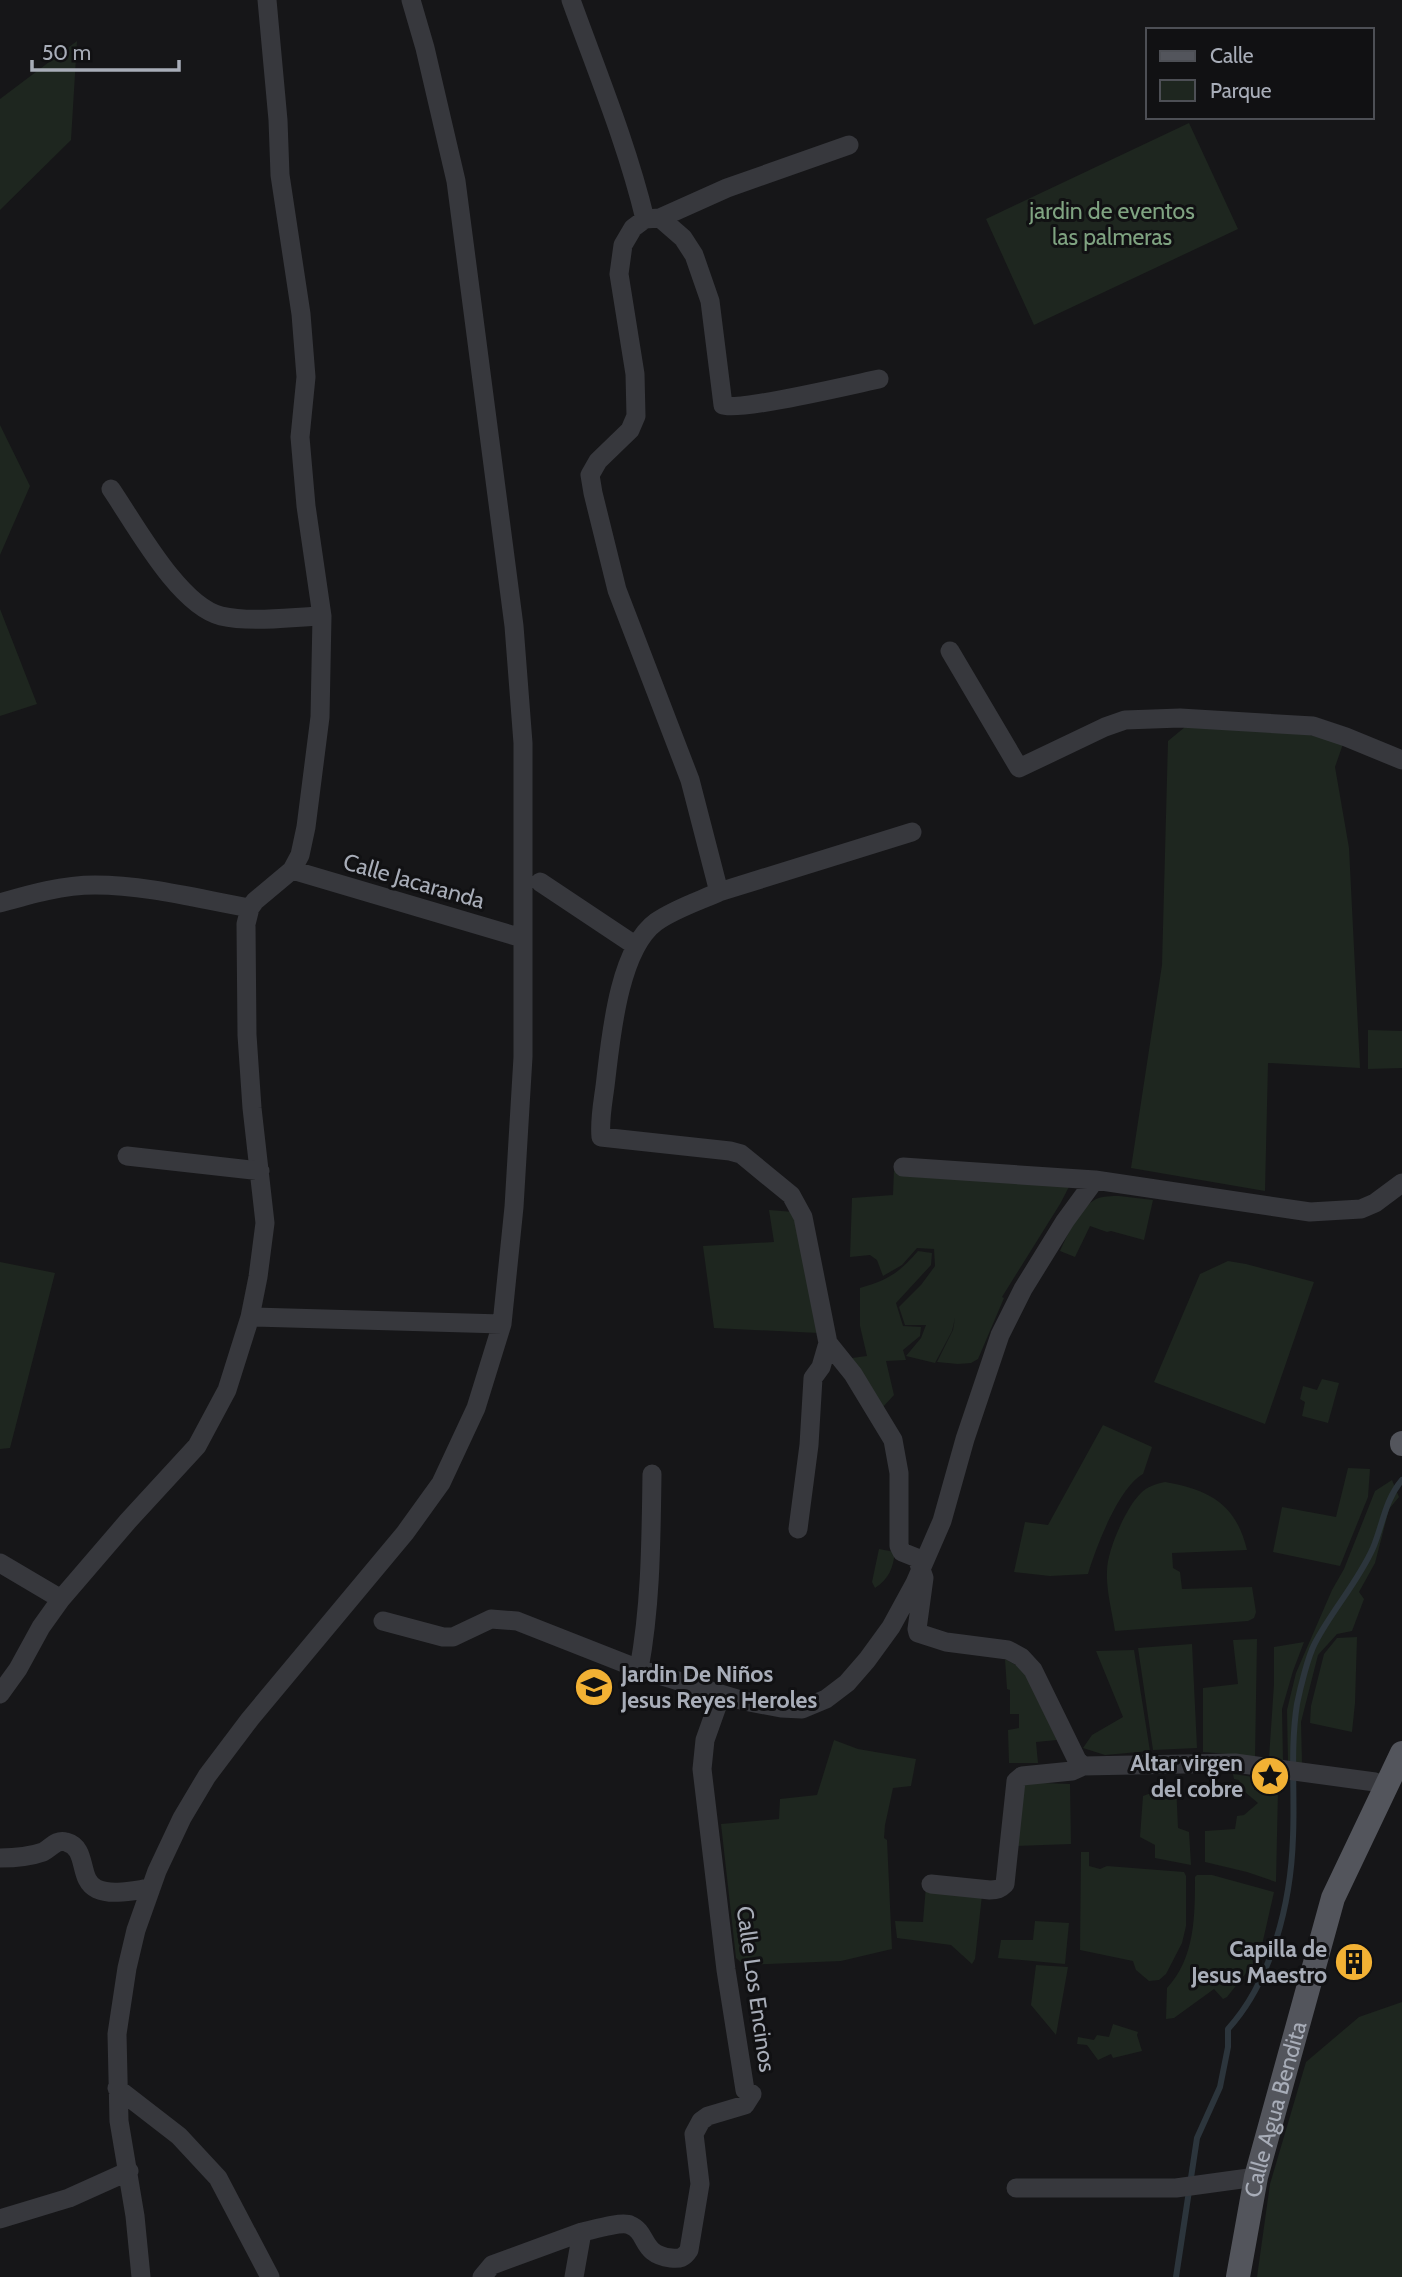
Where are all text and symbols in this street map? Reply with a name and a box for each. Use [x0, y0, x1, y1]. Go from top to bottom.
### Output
scale bar [32, 28, 178, 72]
legend [1146, 28, 1374, 119]
text: 50 m [42, 40, 91, 65]
text: Calle [1210, 43, 1254, 68]
text: Parque [1210, 78, 1272, 103]
park label: jardin de eventos las palmeras [1028, 197, 1195, 251]
street label: Calle Jacaranda [340, 847, 488, 915]
place label: Jardin De Niños Jesus Reyes Heroles [620, 1660, 817, 1714]
school or university icon: Jardin De Niños Jesus Reyes Heroles [573, 1666, 615, 1708]
place label: Altar virgen del cobre [1130, 1749, 1243, 1803]
place icon: Altar virgen del cobre [1249, 1755, 1291, 1797]
street label: Calle Los Encinos [730, 1904, 782, 2074]
place label: Capilla de Jesus Maestro [1190, 1935, 1327, 1989]
building icon: Capilla de Jesus Maestro [1333, 1941, 1375, 1983]
street label: Calle Agua Bendita [1239, 2018, 1312, 2200]

